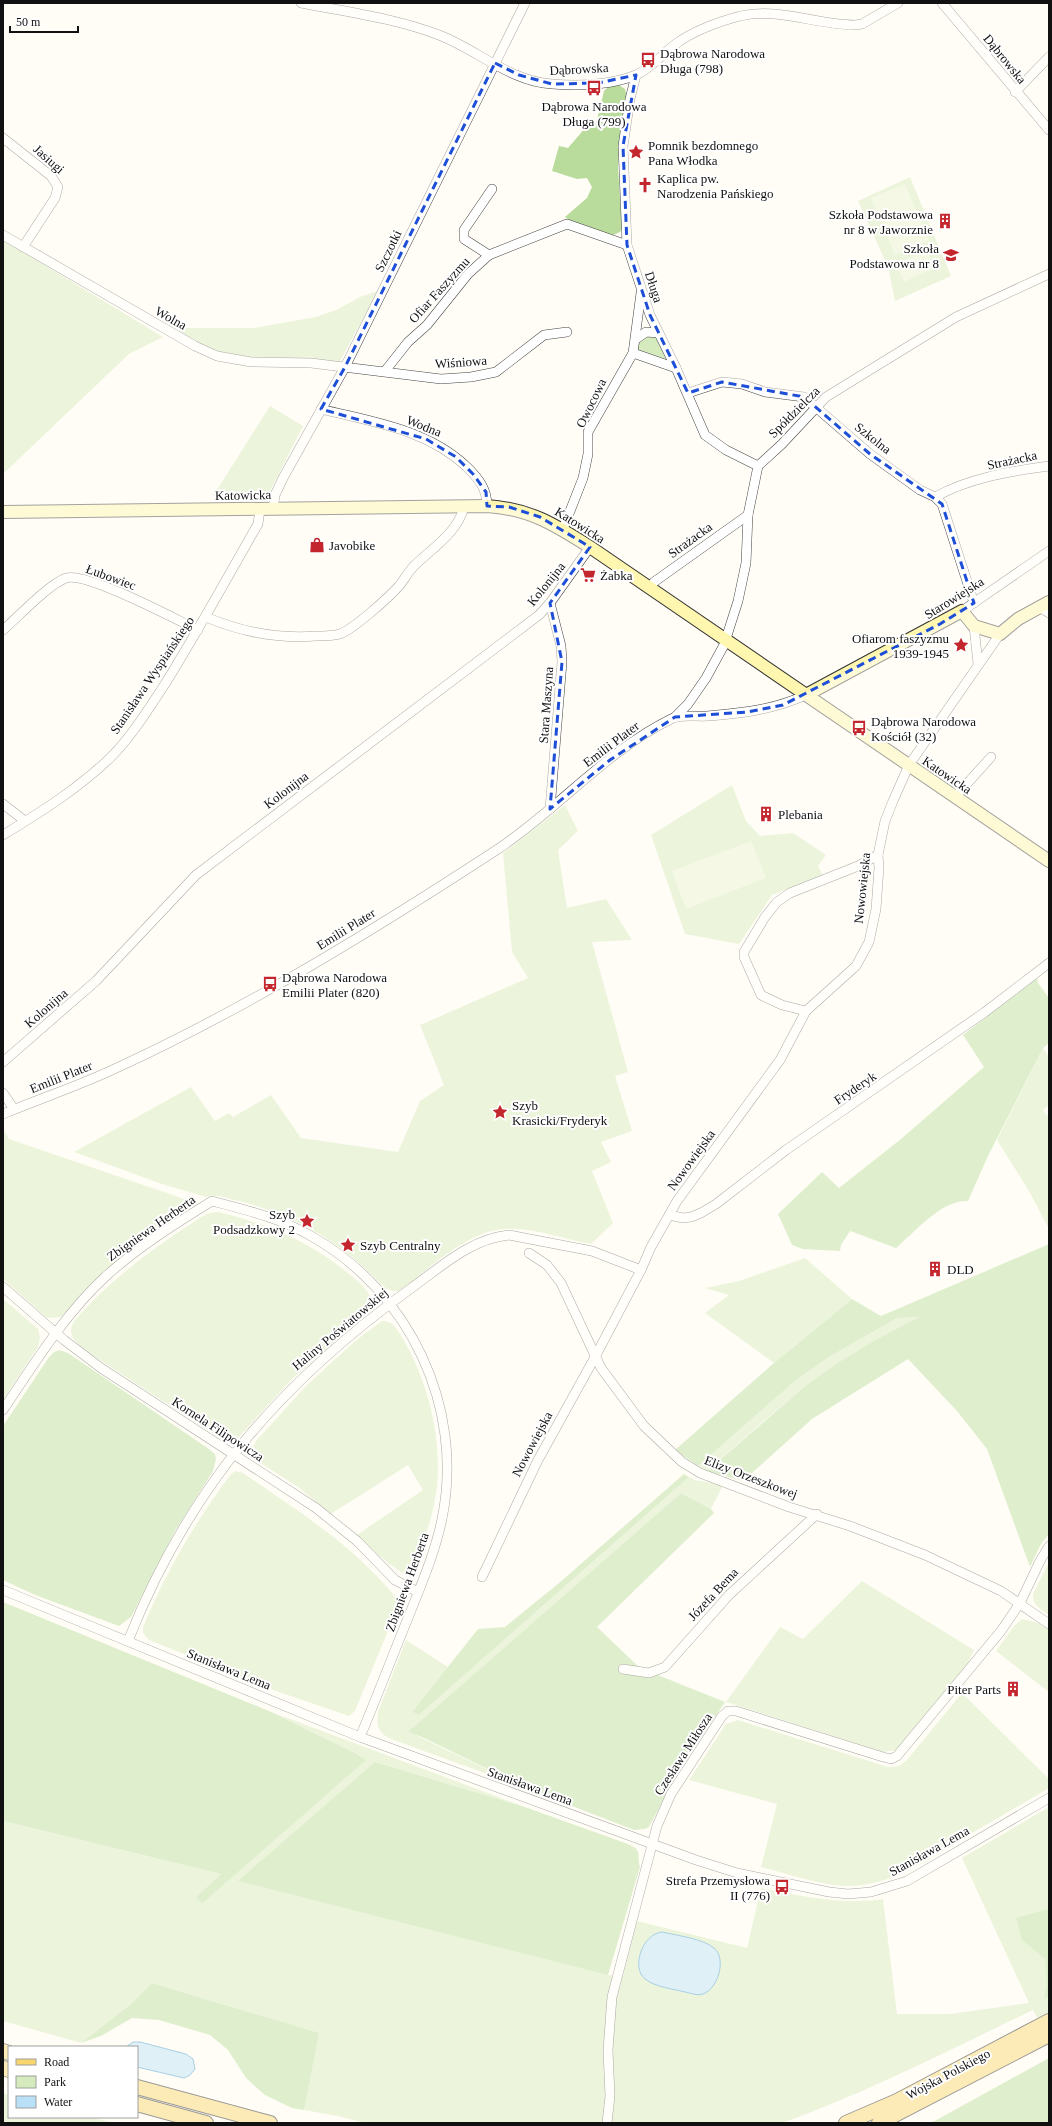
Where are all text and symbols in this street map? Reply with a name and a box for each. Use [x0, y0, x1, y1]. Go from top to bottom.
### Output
scale bar [10, 8, 78, 34]
text: 50 m [16, 15, 41, 29]
street label: Dąbrowska [981, 31, 1030, 87]
place label: Dąbrowa Narodowa Długa (798) [660, 46, 765, 76]
bus stop icon: Dąbrowa Narodowa Długa (798) [639, 51, 657, 69]
street label: Dąbrowska [549, 60, 609, 78]
bus stop icon: Dąbrowa Narodowa Długa (799) [585, 79, 603, 97]
place label: Dąbrowa Narodowa Długa (799) [541, 99, 647, 129]
place label: Pomnik bezdomnego Pana Włodka [648, 138, 758, 168]
street label: Jasiugi [31, 141, 68, 177]
place icon: Pomnik bezdomnego Pana Włodka [627, 143, 645, 161]
place label: Kaplica pw. Narodzenia Pańskiego [657, 171, 774, 201]
church icon: Kaplica pw. Narodzenia Pańskiego [636, 176, 654, 194]
place label: Szkoła Podstawowa nr 8 w Jaworznie [829, 207, 933, 237]
building icon: Szkoła Podstawowa nr 8 w Jaworznie [936, 212, 954, 230]
street label: Szczotki [371, 227, 405, 274]
place label: Szkoła Podstawowa nr 8 [849, 241, 939, 271]
school or university icon: Szkoła Podstawowa nr 8 [942, 246, 960, 264]
street label: Ofiar Faszyzmu [406, 254, 473, 326]
street label: Długa [642, 270, 666, 305]
street label: Wolna [153, 303, 190, 333]
street label: Wiśniowa [434, 353, 488, 371]
street label: Owocowa [573, 376, 609, 430]
street label: Spółdzielcza [765, 383, 823, 441]
street label: Wodna [404, 412, 444, 440]
street label: Szkolna [852, 419, 894, 457]
street label: Strażacka [986, 447, 1038, 473]
street label: Katowicka [215, 487, 272, 503]
street label: Katowicka [552, 504, 608, 546]
street label: Strażacka [665, 519, 715, 561]
shop icon: Javobike [308, 536, 326, 554]
place label: Javobike [329, 538, 375, 553]
street label: Kolonijna [524, 559, 568, 609]
street label: Łubowiec [84, 561, 138, 593]
supermarket icon: Żabka [579, 566, 597, 584]
place label: Żabka [600, 568, 633, 583]
street label: Starowiejska [922, 574, 987, 622]
street label: Stanisława Wyspiańskiego [107, 613, 197, 737]
place label: Ofiarom faszyzmu 1939-1945 [852, 631, 949, 661]
place icon: Ofiarom faszyzmu 1939-1945 [952, 636, 970, 654]
street label: Stara Maszyna [536, 666, 556, 744]
place label: Dąbrowa Narodowa Kościół (32) [871, 714, 976, 744]
street label: Emilii Plater [580, 718, 642, 770]
bus stop icon: Dąbrowa Narodowa Kościół (32) [850, 719, 868, 737]
street label: Katowicka [919, 753, 975, 797]
street label: Kolonijna [261, 768, 311, 812]
building icon: Plebania [757, 805, 775, 823]
place label: Plebania [778, 807, 823, 822]
street label: Nowowiejska [851, 851, 873, 924]
street label: Emilii Plater [314, 905, 379, 953]
place label: Dąbrowa Narodowa Emilii Plater (820) [282, 970, 387, 1000]
bus stop icon: Dąbrowa Narodowa Emilii Plater (820) [261, 975, 279, 993]
street label: Kolonijna [21, 985, 71, 1031]
street label: Emilii Plater [28, 1057, 95, 1096]
street label: Fryderyk [831, 1068, 879, 1108]
place label: Szyb Krasicki/Fryderyk [512, 1098, 608, 1128]
place icon: Szyb Krasicki/Fryderyk [491, 1103, 509, 1121]
street label: Nowowiejska [664, 1126, 718, 1193]
street label: Zbigniewa Herberta [104, 1192, 198, 1264]
place label: Szyb Podsadzkowy 2 [213, 1207, 295, 1237]
place icon: Szyb Podsadzkowy 2 [298, 1212, 316, 1230]
place icon: Szyb Centralny [339, 1236, 357, 1254]
place label: Szyb Centralny [360, 1238, 441, 1253]
building icon: DLD [926, 1260, 944, 1278]
place label: DLD [947, 1262, 974, 1277]
street label: Haliny Poświatowskiej [289, 1285, 391, 1373]
street label: Kornela Filipowicza [169, 1394, 267, 1464]
street label: Nowowiejska [509, 1409, 556, 1479]
street label: Elizy Orzeszkowej [702, 1452, 800, 1502]
street label: Zbigniewa Herberta [382, 1530, 432, 1634]
street label: Józefa Bema [685, 1564, 741, 1624]
street label: Stanisława Lema [185, 1645, 273, 1693]
building icon: Piter Parts [1004, 1680, 1022, 1698]
place label: Piter Parts [947, 1682, 1001, 1697]
street label: Czesława Miłosza [651, 1710, 715, 1798]
street label: Stanisława Lema [486, 1764, 575, 1808]
street label: Stanisława Lema [886, 1823, 972, 1879]
place label: Strefa Przemysłowa II (776) [666, 1873, 770, 1903]
bus stop icon: Strefa Przemysłowa II (776) [773, 1878, 791, 1896]
street label: Wojska Polskiego [903, 2045, 993, 2103]
legend [8, 2046, 138, 2118]
text: Road [44, 2055, 69, 2069]
text: Park [44, 2075, 66, 2089]
text: Water [44, 2095, 72, 2109]

